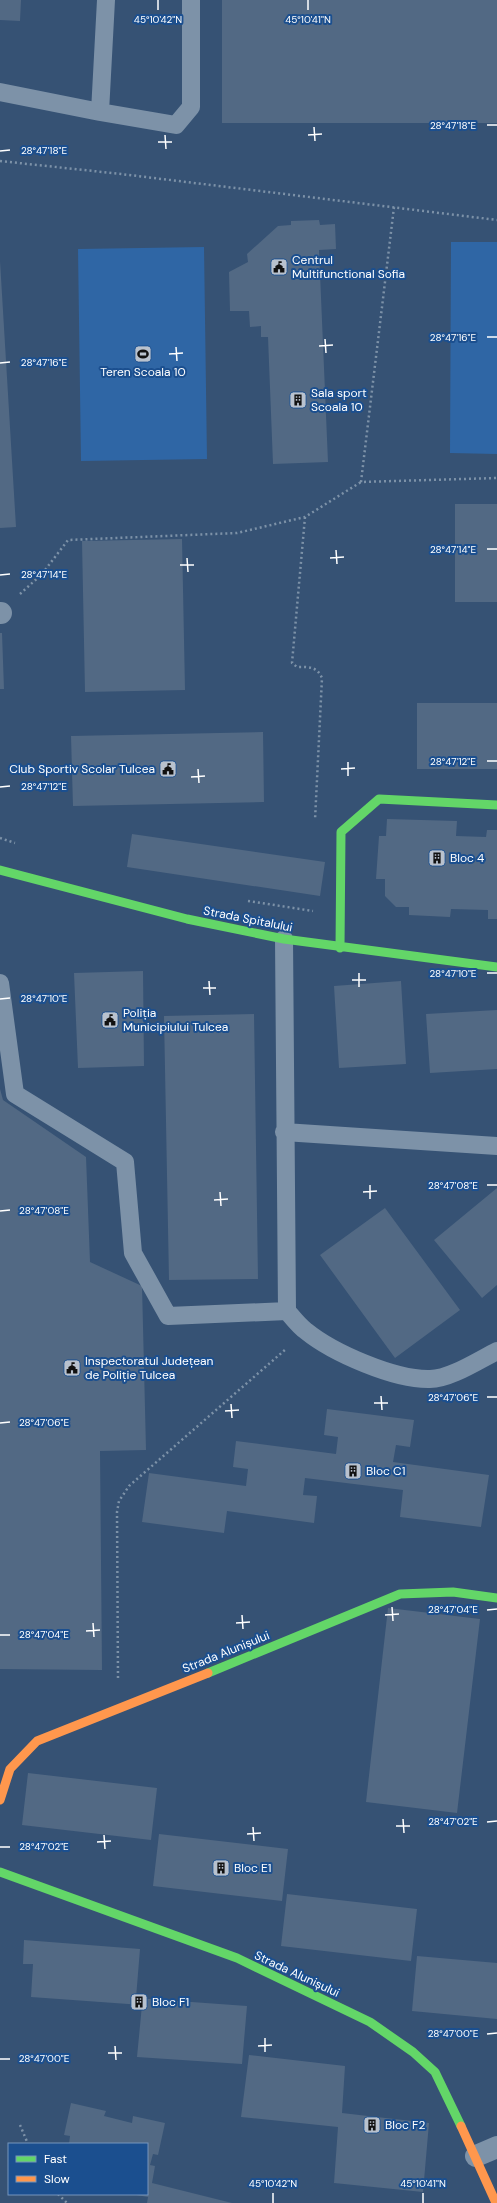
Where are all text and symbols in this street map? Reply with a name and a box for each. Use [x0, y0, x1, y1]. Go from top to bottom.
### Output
text: 45°10'42"N [134, 13, 182, 26]
text: 45°10'41"N [285, 13, 331, 26]
text: 28°47'18"E [430, 119, 476, 132]
text: 28°47'18"E [21, 144, 67, 157]
place label: Centrul Multifunctional Sofia [292, 252, 405, 282]
public building icon: Centrul Multifunctional Sofia [269, 257, 289, 277]
text: 28°47'16"E [430, 331, 477, 344]
sports icon: Teren Scoala 10 [133, 344, 153, 364]
text: 28°47'16"E [21, 356, 68, 369]
place label: Teren Scoala 10 [100, 364, 186, 380]
place label: Sala sport Scoala 10 [311, 385, 367, 415]
building icon: Sala sport Scoala 10 [288, 390, 308, 410]
text: 28°47'14"E [430, 543, 476, 556]
text: 28°47'14"E [21, 568, 67, 581]
text: 28°47'12"E [430, 755, 476, 768]
public building icon: Club Sportiv Scolar Tulcea [158, 759, 178, 779]
place label: Club Sportiv Scolar Tulcea [9, 761, 155, 777]
text: 28°47'12"E [21, 780, 67, 793]
building icon: Bloc 4 [427, 848, 447, 868]
place label: Bloc 4 [450, 850, 484, 866]
street label: Strada Spitalului [202, 903, 294, 936]
text: 28°47'10"E [430, 967, 477, 980]
text: 28°47'10"E [21, 992, 68, 1005]
place label: Poliția Municipiului Tulcea [123, 1005, 228, 1035]
public building icon: Poliția Municipiului Tulcea [100, 1010, 120, 1030]
text: 28°47'08"E [428, 1179, 478, 1192]
text: 28°47'08"E [19, 1204, 69, 1217]
place label: Inspectoratul Județean de Poliție Tulcea [85, 1353, 214, 1383]
public building icon: Inspectoratul Județean de Poliție Tulcea [62, 1358, 82, 1378]
text: 28°47'06"E [428, 1391, 478, 1404]
text: 28°47'06"E [19, 1416, 69, 1429]
building icon: Bloc C1 [343, 1461, 363, 1481]
place label: Bloc C1 [366, 1463, 405, 1479]
text: 28°47'04"E [428, 1603, 478, 1616]
street label: Strada Alunișului [180, 1627, 272, 1677]
text: 28°47'04"E [19, 1628, 69, 1641]
text: 28°47'02"E [428, 1815, 478, 1828]
text: 28°47'02"E [19, 1840, 69, 1853]
building icon: Bloc E1 [211, 1858, 231, 1878]
place label: Bloc E1 [234, 1860, 272, 1876]
street label: Strada Alunișului [252, 1947, 342, 2001]
building icon: Bloc F1 [129, 1992, 149, 2012]
place label: Bloc F1 [152, 1994, 189, 2010]
text: 28°47'00"E [428, 2027, 479, 2040]
text: 28°47'00"E [19, 2052, 70, 2065]
building icon: Bloc F2 [362, 2115, 382, 2135]
place label: Bloc F2 [385, 2117, 426, 2133]
legend [8, 2143, 148, 2195]
text: Fast [44, 2151, 67, 2167]
text: Slow [44, 2171, 70, 2187]
text: 45°10'42"N [249, 2177, 297, 2190]
text: 45°10'41"N [400, 2177, 446, 2190]

